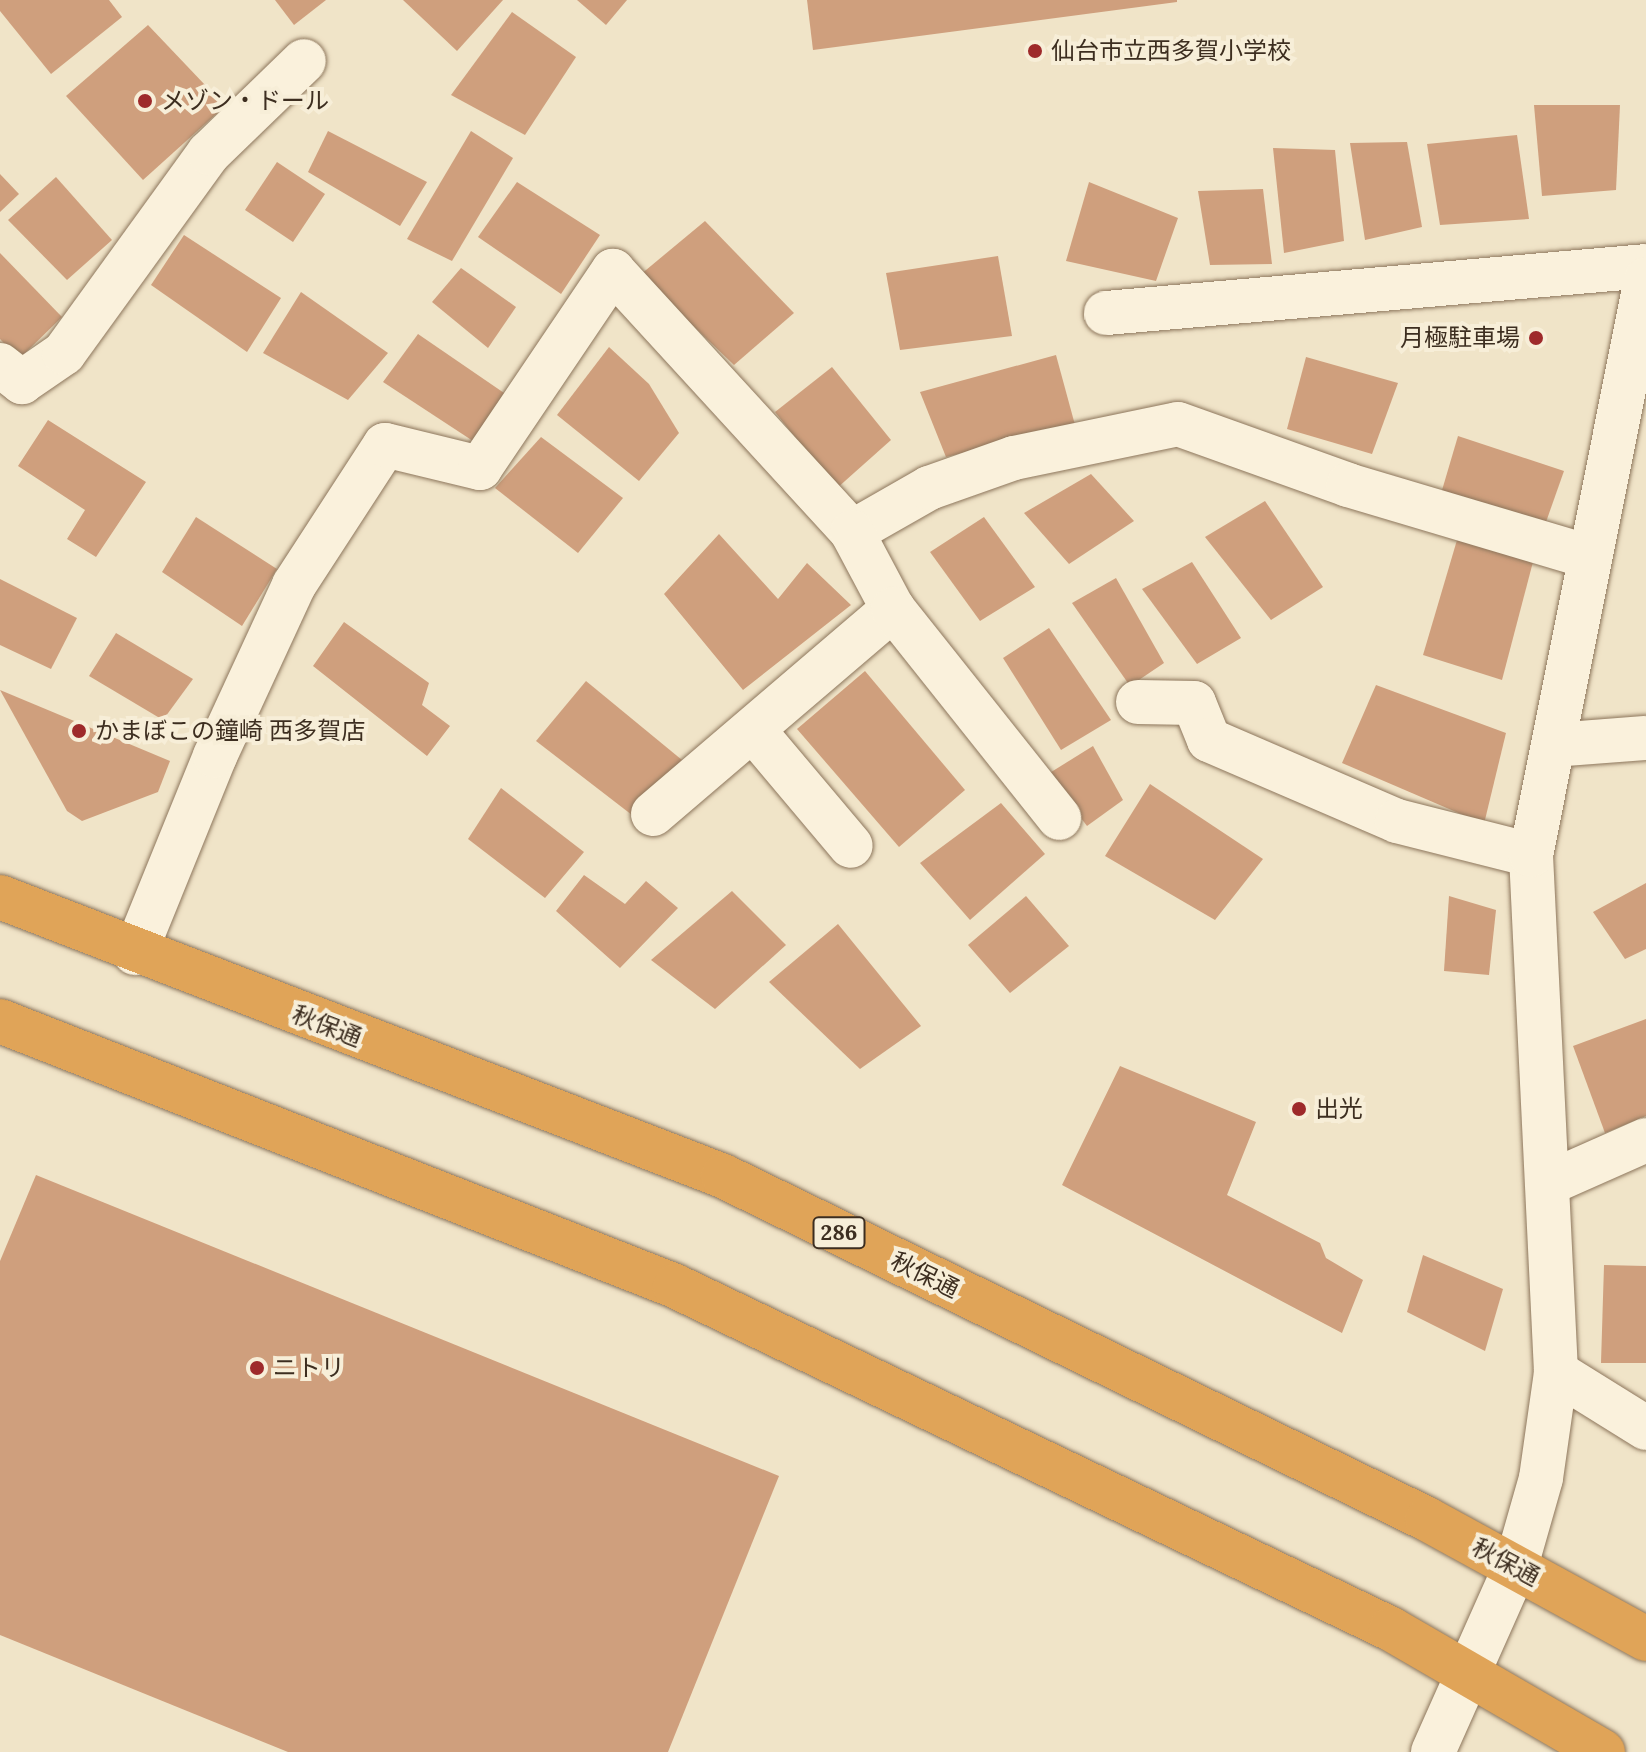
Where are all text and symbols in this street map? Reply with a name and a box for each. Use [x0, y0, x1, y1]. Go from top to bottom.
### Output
place label: 仙台市立西多賀小学校 [1051, 37, 1291, 65]
marker: 仙台市立西多賀小学校 [1026, 42, 1044, 60]
place label: メゾン・ドール [161, 87, 329, 115]
marker: メゾン・ドール [136, 92, 154, 110]
place label: 月極駐車場 [1400, 324, 1520, 352]
marker: 月極駐車場 [1527, 329, 1545, 347]
place label: かまぼこの鐘崎 西多賀店 [95, 717, 365, 745]
marker: かまぼこの鐘崎 西多賀店 [70, 722, 88, 740]
street label: 秋保通 [288, 1000, 366, 1052]
place label: 出光 [1315, 1095, 1363, 1123]
marker: 出光 [1290, 1100, 1308, 1118]
road number: 286 [811, 1215, 867, 1251]
street label: 秋保通 [886, 1246, 964, 1304]
place label: ニトリ [273, 1354, 345, 1382]
marker: ニトリ [248, 1359, 266, 1377]
street label: 秋保通 [1467, 1532, 1545, 1592]

